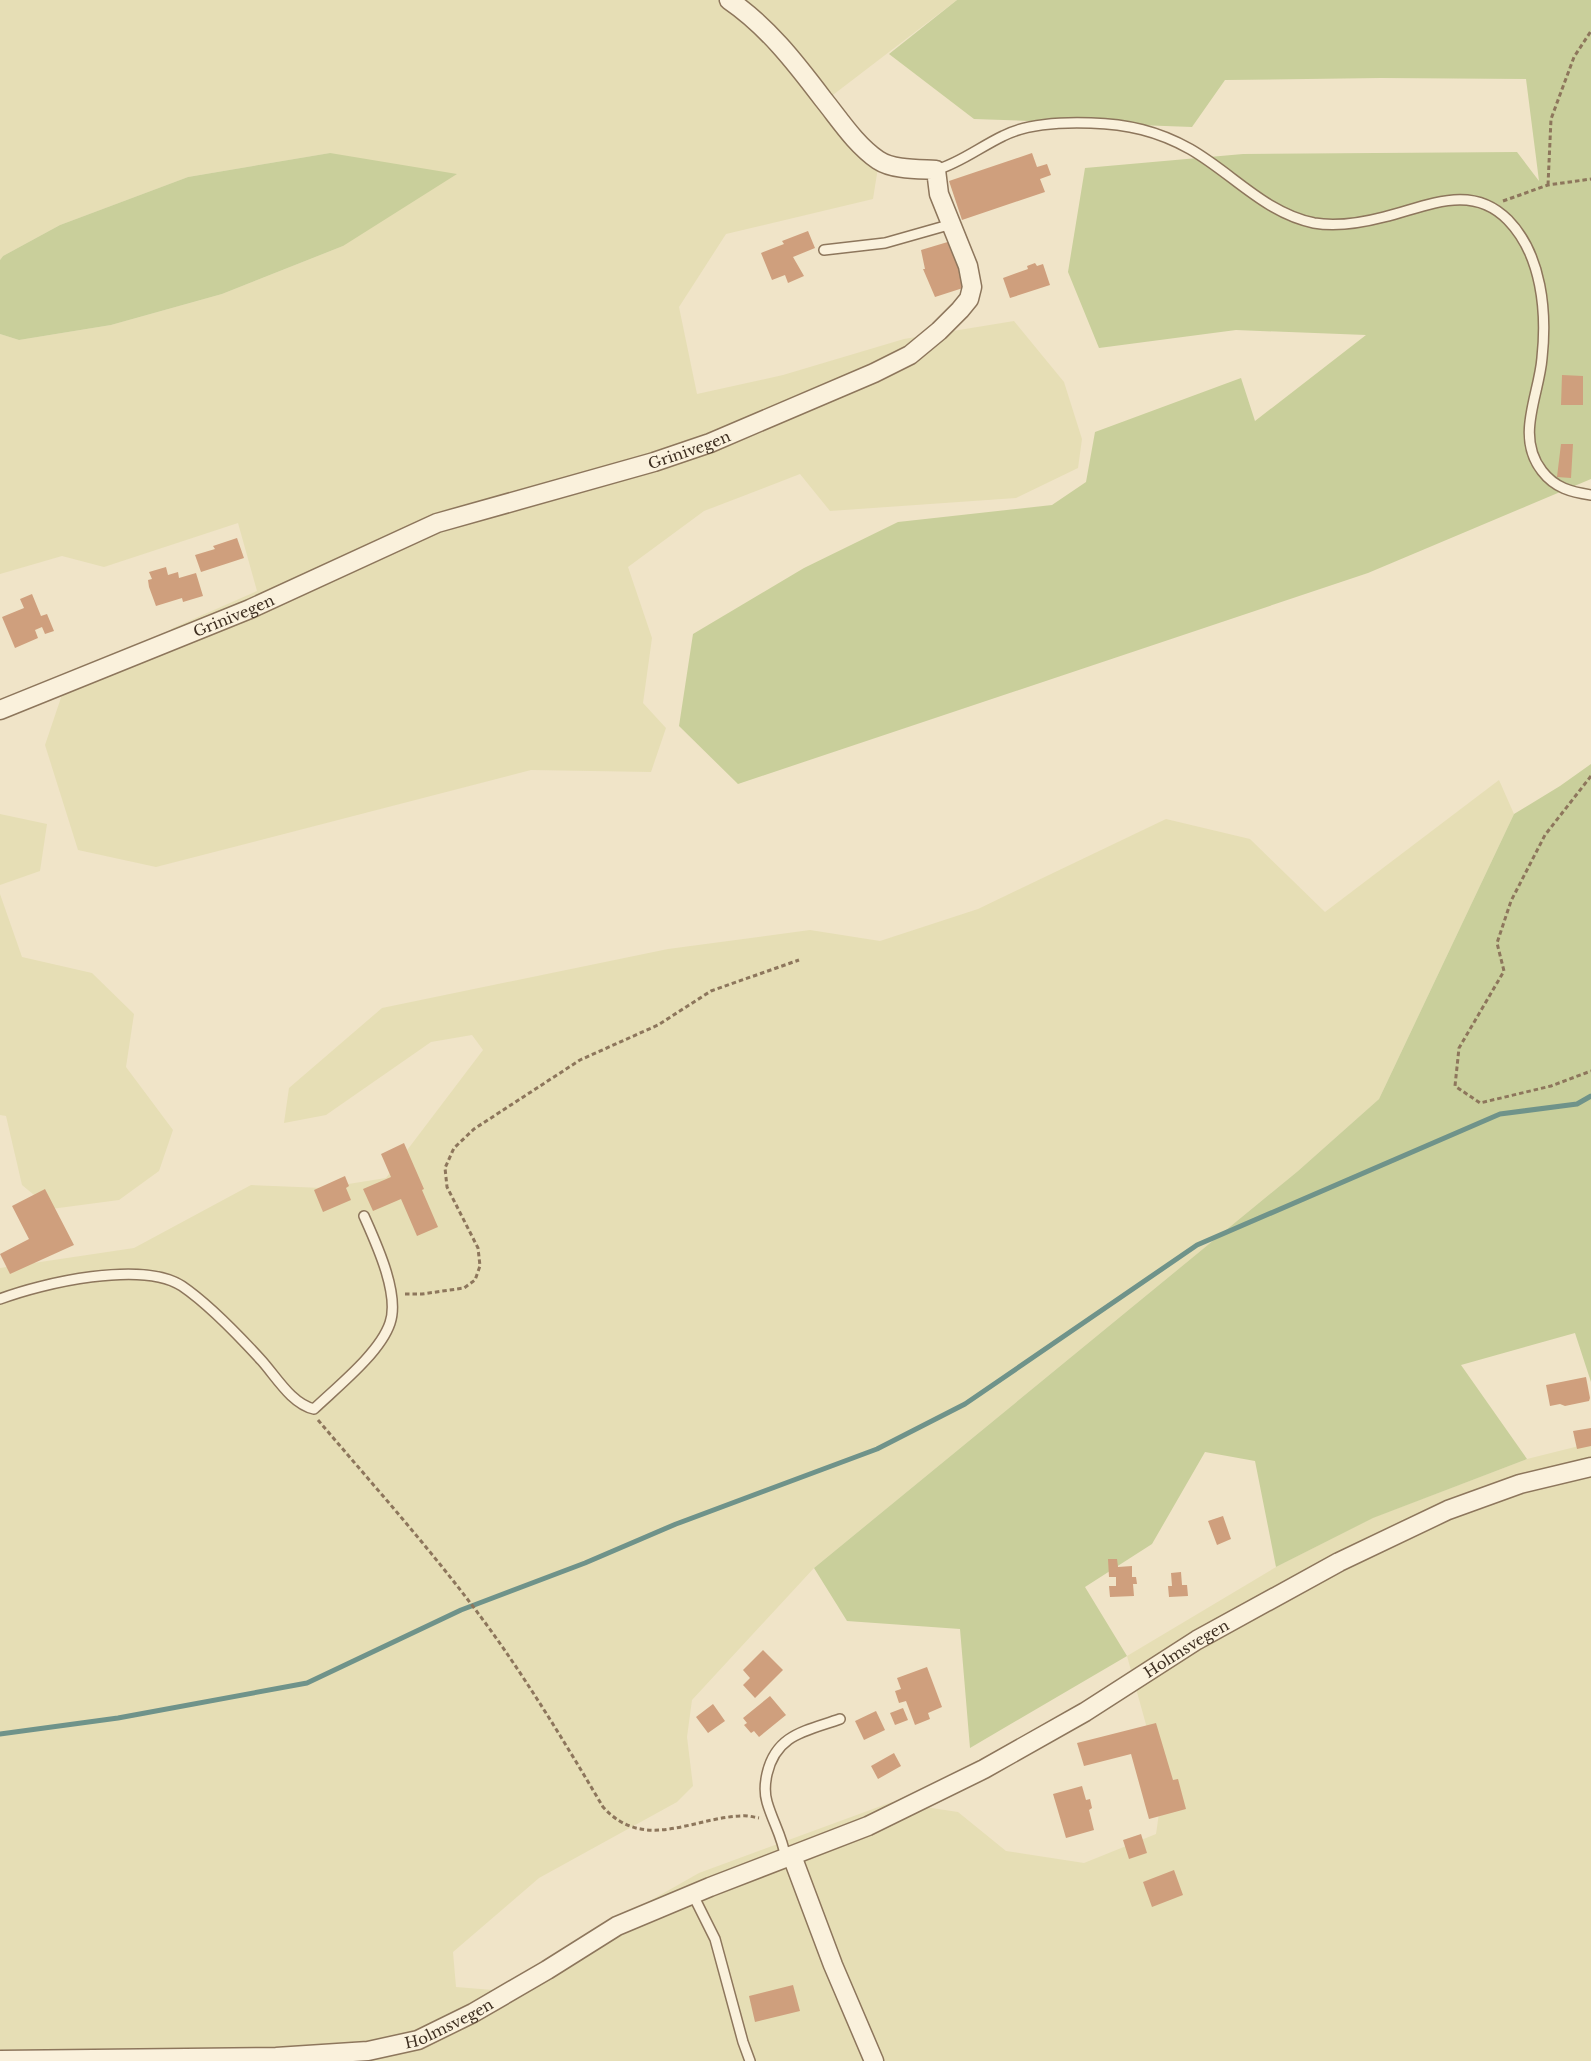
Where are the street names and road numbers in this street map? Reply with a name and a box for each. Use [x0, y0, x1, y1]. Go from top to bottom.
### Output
street label: Grinivegen [645, 426, 733, 473]
street label: Grinivegen [190, 590, 277, 641]
street label: Holmsvegen [1140, 1615, 1232, 1681]
street label: Holmsvegen [403, 1994, 496, 2052]

